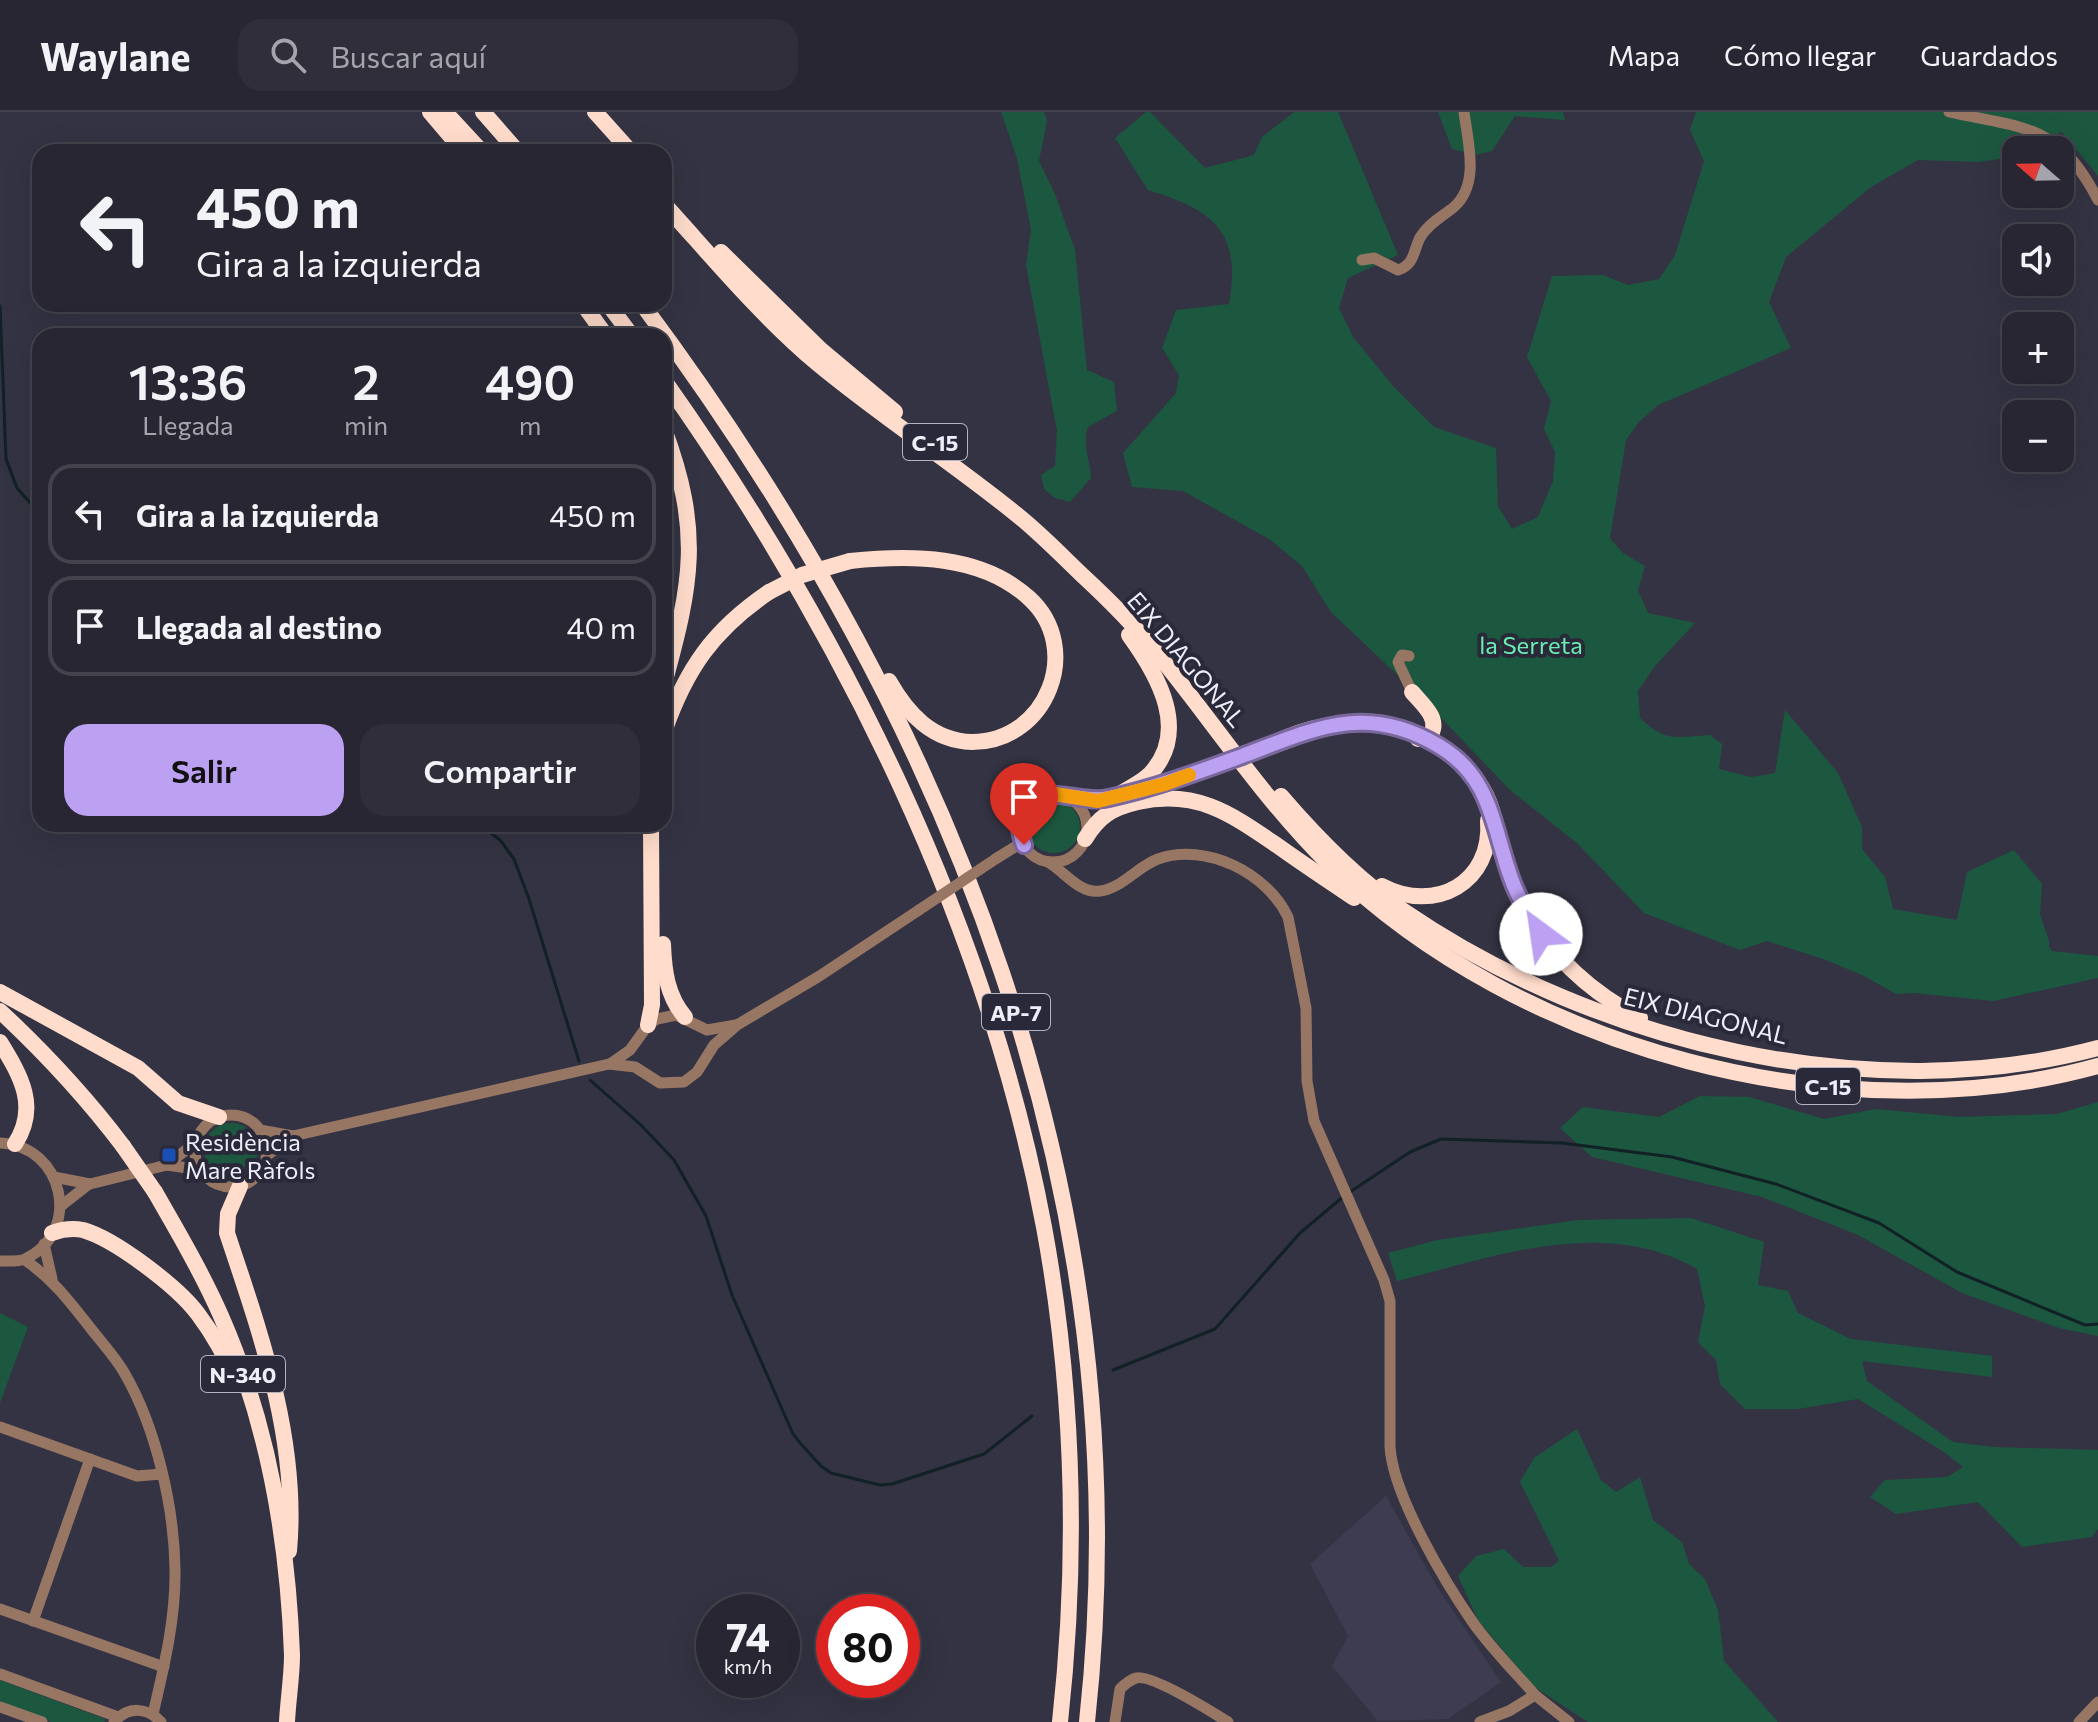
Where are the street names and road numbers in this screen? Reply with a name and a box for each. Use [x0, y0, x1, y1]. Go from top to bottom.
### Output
road number: C-15 [903, 424, 967, 460]
street label: EIX DIAGONAL [1122, 585, 1252, 733]
street label: EIX DIAGONAL [1621, 981, 1791, 1049]
road number: AP-7 [982, 994, 1050, 1030]
road number: C-15 [1796, 1068, 1860, 1104]
road number: N-340 [201, 1356, 285, 1392]

